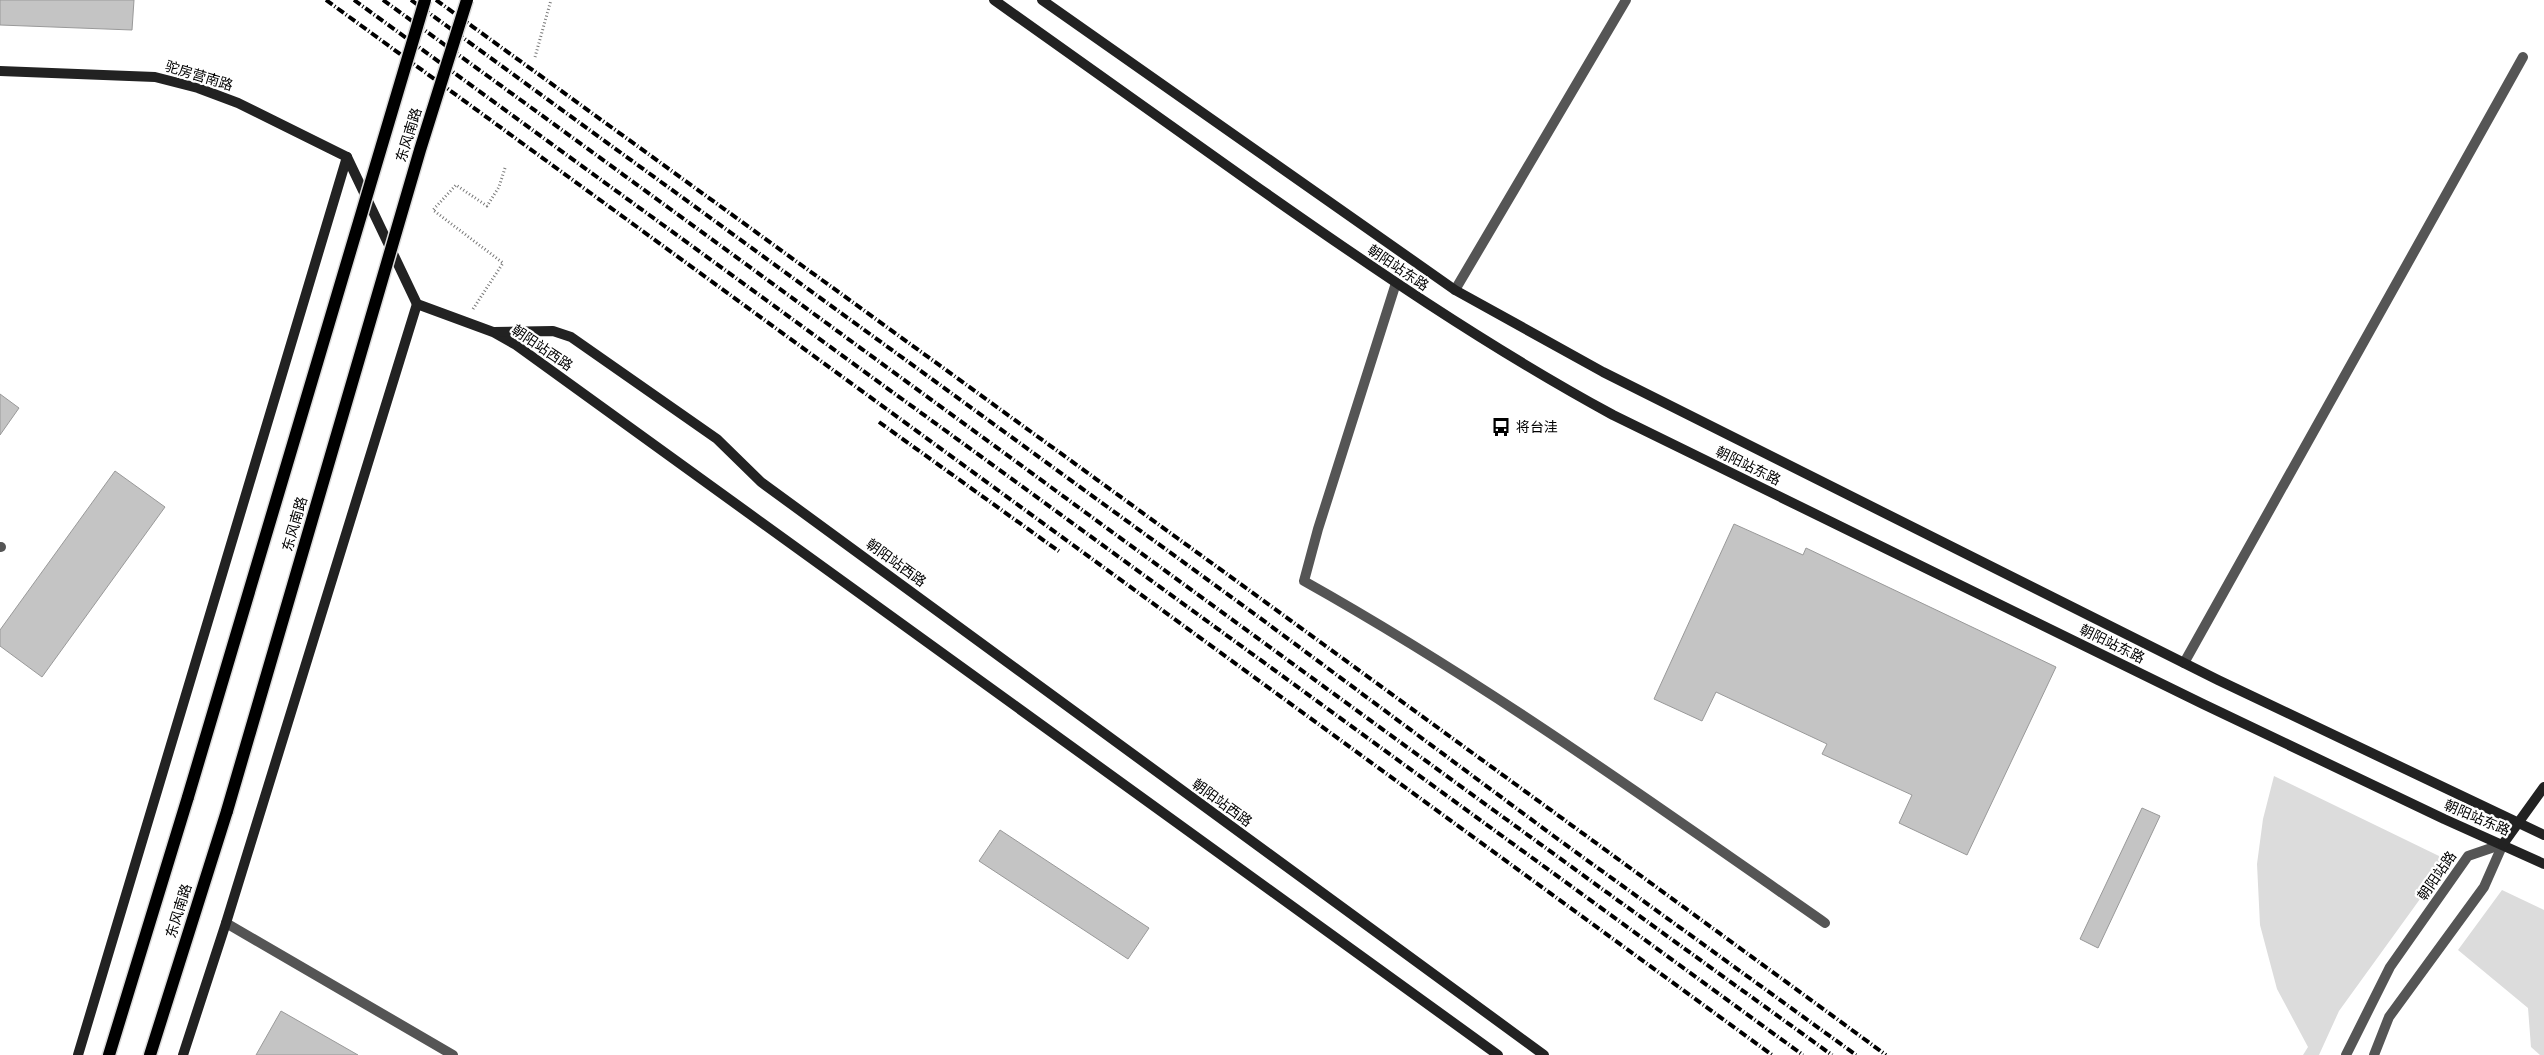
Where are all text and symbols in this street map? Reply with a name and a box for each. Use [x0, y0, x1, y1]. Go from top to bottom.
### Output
street label: 驼房营南路 [163, 57, 235, 95]
street label: 东风南路 [392, 105, 426, 165]
street label: 朝阳站东路 [1364, 241, 1432, 295]
street label: 朝阳站西路 [508, 321, 576, 375]
bus stop icon: 将台洼 [1490, 416, 1512, 438]
place label: 将台洼 [1516, 418, 1558, 437]
street label: 朝阳站东路 [1712, 442, 1784, 490]
street label: 东风南路 [278, 494, 312, 554]
street label: 朝阳站西路 [862, 535, 930, 591]
street label: 朝阳站东路 [2076, 620, 2148, 668]
street label: 朝阳站西路 [1188, 775, 1256, 831]
street label: 朝阳站东路 [2441, 796, 2513, 840]
street label: 朝阳站路 [2413, 848, 2461, 904]
street label: 东风南路 [162, 881, 196, 941]

